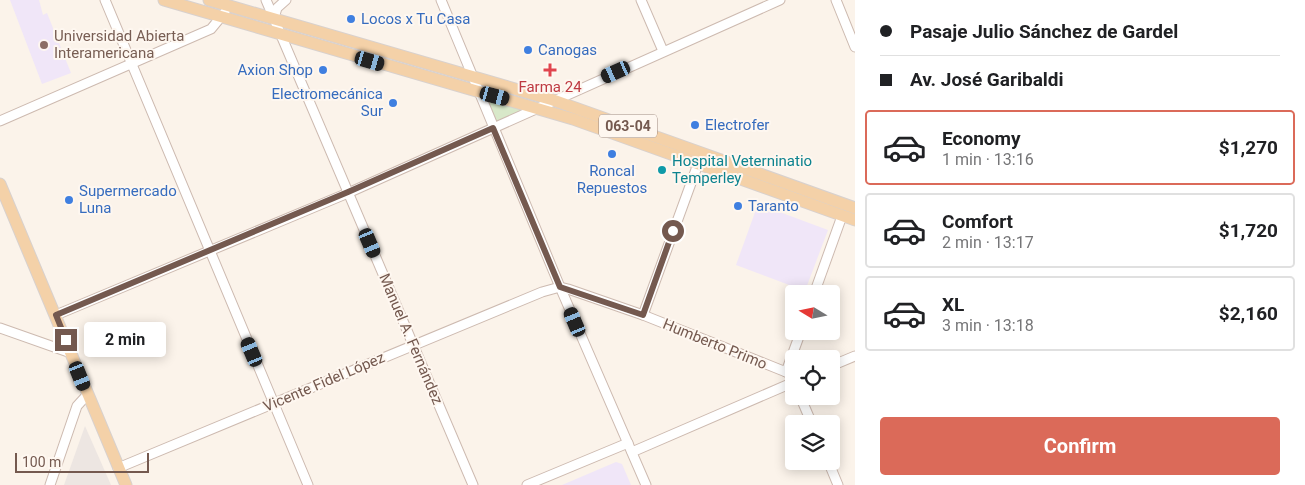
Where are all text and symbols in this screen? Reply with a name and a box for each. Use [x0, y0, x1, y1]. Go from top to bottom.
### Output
place label: Locos x Tu Casa [361, 10, 470, 28]
marker: Locos x Tu Casa [345, 13, 357, 25]
text: Pasaje Julio Sánchez de Gardel [910, 20, 1178, 43]
place label: Universidad Abierta Interamericana [54, 27, 184, 62]
marker: Universidad Abierta Interamericana [38, 39, 50, 51]
place label: Canogas [538, 41, 597, 59]
marker: Canogas [522, 44, 534, 56]
car [353, 50, 386, 72]
car [599, 59, 632, 85]
place label: Axion Shop [237, 61, 313, 79]
marker: Axion Shop [317, 64, 329, 76]
marker: Farma 24 [544, 64, 556, 76]
text: Av. José Garibaldi [910, 68, 1064, 91]
place label: Farma 24 [518, 78, 582, 96]
place label: Electromecánica Sur [272, 85, 383, 120]
car [478, 85, 511, 107]
marker: Electromecánica Sur [387, 97, 399, 109]
road number: 063-04 [599, 114, 657, 138]
place label: Electrofer [705, 116, 769, 134]
marker: Electrofer [689, 119, 701, 131]
icon: car [882, 125, 927, 170]
text: Economy [942, 127, 1021, 150]
text: $1,270 [1219, 136, 1278, 159]
marker: Roncal Repuestos [606, 148, 618, 160]
text: 1 min · 13:16 [942, 150, 1034, 169]
place label: Hospital Veterninatio Temperley [672, 152, 812, 187]
place label: Roncal Repuestos [577, 162, 647, 197]
marker: Hospital Veterninatio Temperley [656, 164, 668, 176]
place label: Supermercado Luna [79, 182, 177, 217]
marker: Supermercado Luna [63, 194, 75, 206]
place label: Taranto [748, 197, 799, 215]
marker: Taranto [732, 200, 744, 212]
icon: car [882, 208, 927, 253]
text: Comfort [942, 210, 1013, 233]
text: $1,720 [1219, 219, 1278, 242]
route start [662, 220, 684, 242]
car [357, 226, 382, 260]
text: 2 min · 13:17 [942, 233, 1034, 252]
street label: Manuel A. Fernández [375, 271, 447, 407]
north arrow [785, 285, 840, 340]
map controls [785, 285, 840, 470]
icon: car [882, 291, 927, 336]
text: XL [942, 293, 964, 316]
text: $2,160 [1219, 302, 1278, 325]
car [562, 305, 587, 339]
street label: Humberto Primo [660, 315, 770, 373]
text: 3 min · 13:18 [942, 316, 1034, 335]
callout: 2 min [84, 322, 166, 358]
route end [55, 329, 77, 351]
text: 2 min [105, 330, 145, 349]
car [239, 335, 264, 369]
street label: Vicente Fidel López [261, 348, 387, 416]
button: locate [785, 350, 840, 405]
car [67, 359, 92, 393]
button: layers [785, 415, 840, 470]
button: Confirm [880, 417, 1280, 475]
scale bar [15, 450, 149, 473]
text: 100 m [22, 454, 61, 470]

